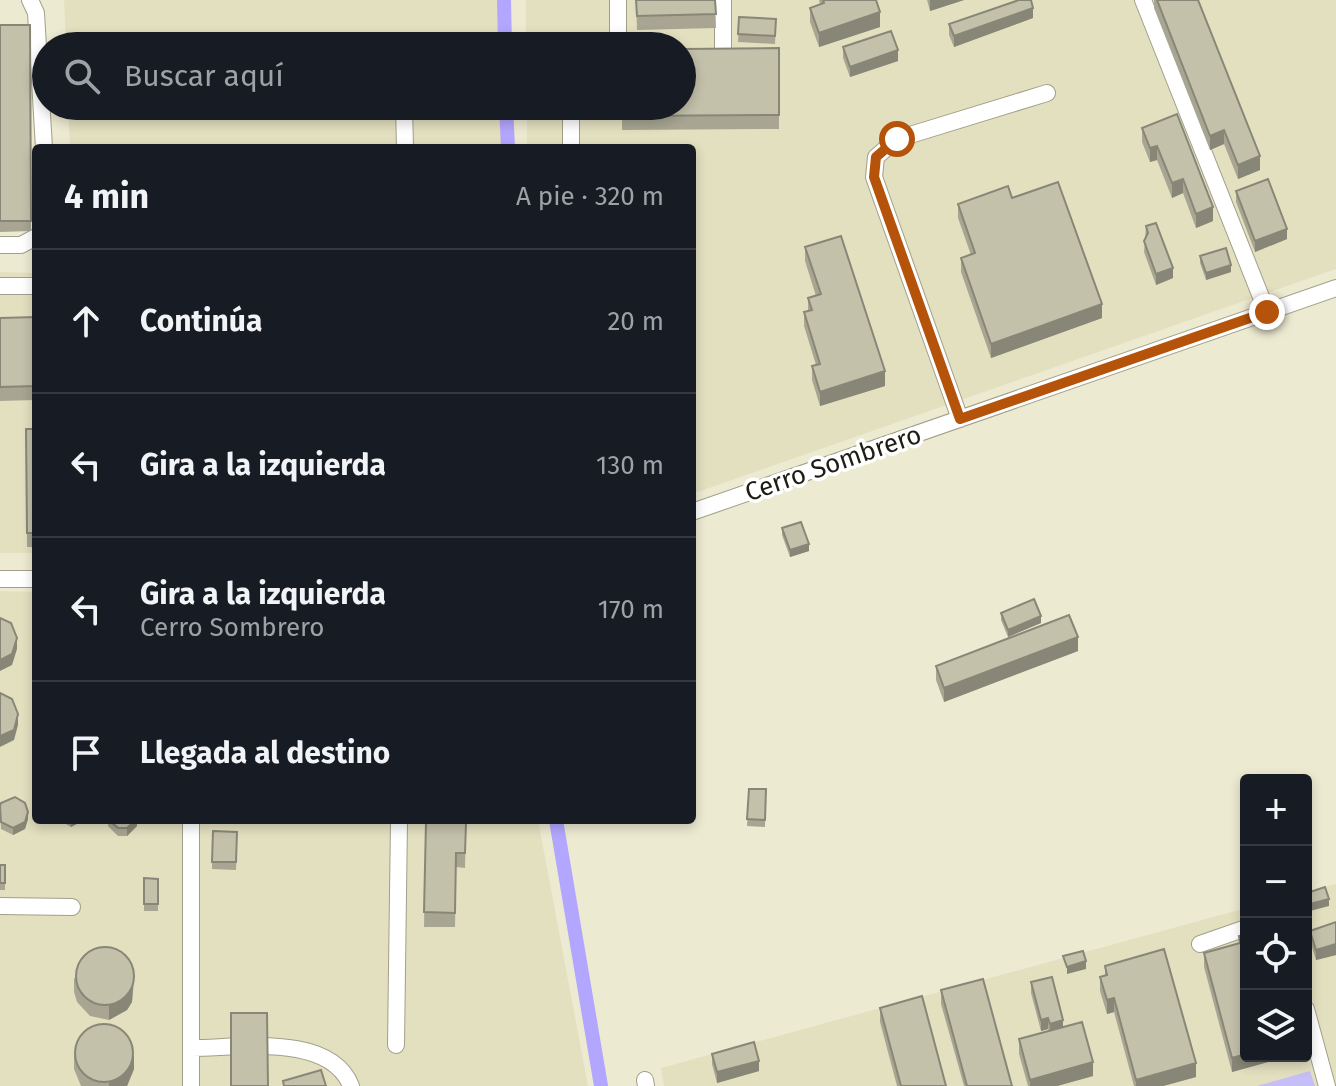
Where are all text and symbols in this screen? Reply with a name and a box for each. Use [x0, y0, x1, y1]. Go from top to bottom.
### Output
search box [32, 32, 696, 120]
icon: search [60, 54, 104, 98]
text: Buscar aquí [124, 58, 284, 94]
route start [879, 121, 915, 157]
text: 4 min [64, 176, 149, 217]
text: A pie · 320 m [516, 181, 664, 212]
route end [1249, 294, 1285, 330]
icon: ahead [64, 299, 108, 343]
text: Continúa [140, 303, 262, 339]
text: 20 m [607, 306, 664, 337]
street label: Cerro Sombrero [741, 419, 925, 508]
icon: left [64, 443, 108, 487]
text: Gira a la izquierda [140, 447, 386, 483]
text: 130 m [596, 450, 664, 481]
text: Gira a la izquierda [140, 576, 386, 612]
icon: left [64, 587, 108, 631]
text: 170 m [598, 594, 664, 625]
text: Cerro Sombrero [140, 612, 325, 643]
icon: arrive [64, 731, 108, 775]
text: Llegada al destino [140, 735, 390, 771]
map controls [1240, 774, 1312, 1062]
button: + [1240, 774, 1312, 846]
button: − [1240, 846, 1312, 918]
button: locate [1240, 918, 1312, 990]
button: layers [1240, 990, 1312, 1062]

